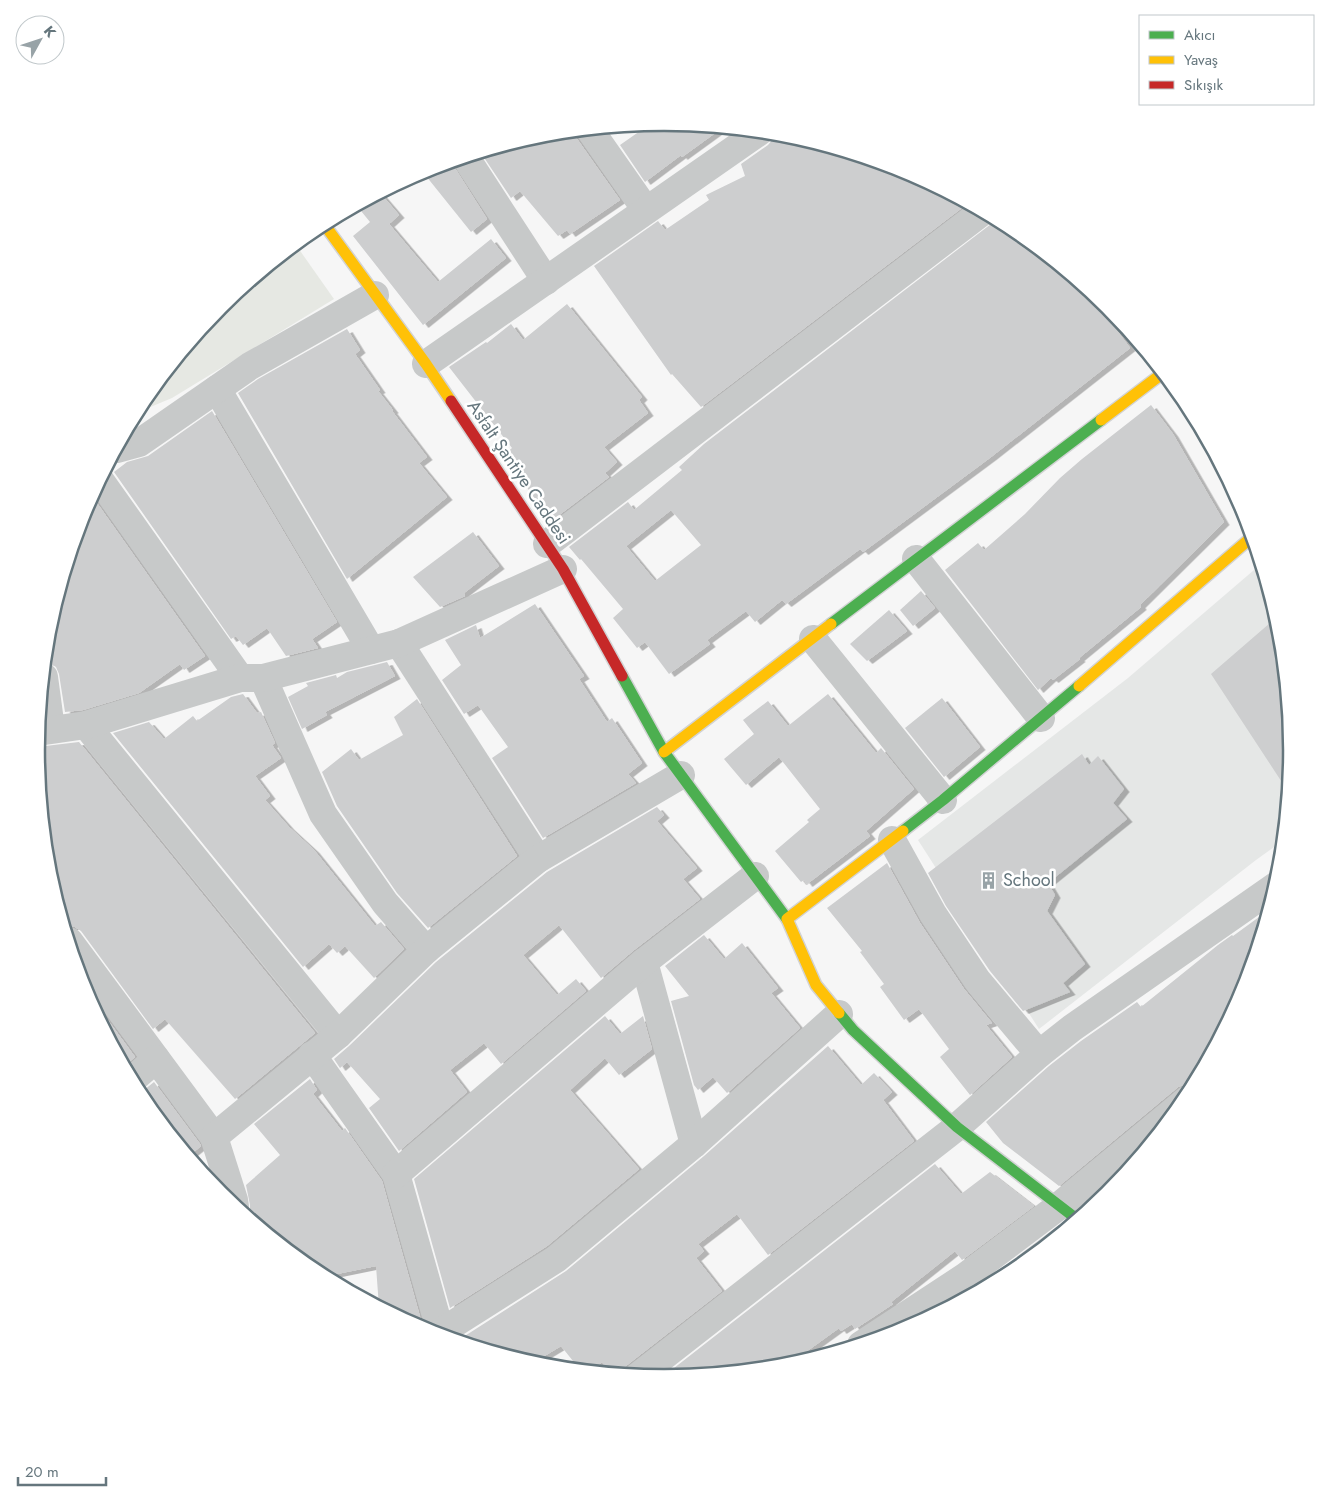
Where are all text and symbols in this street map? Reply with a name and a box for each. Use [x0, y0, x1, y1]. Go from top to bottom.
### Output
north arrow [15, 15, 65, 65]
legend [1139, 15, 1314, 105]
text: K [39, 21, 61, 42]
text: Akıcı [1184, 24, 1215, 46]
text: Yavaş [1184, 49, 1218, 71]
text: Sıkışık [1184, 74, 1224, 96]
street label: Asfalt Şantiye Caddesi [461, 395, 577, 549]
place label: School [1003, 867, 1055, 893]
building icon: School [979, 870, 999, 890]
scale bar [18, 1454, 105, 1486]
text: 20 m [25, 1461, 59, 1483]

